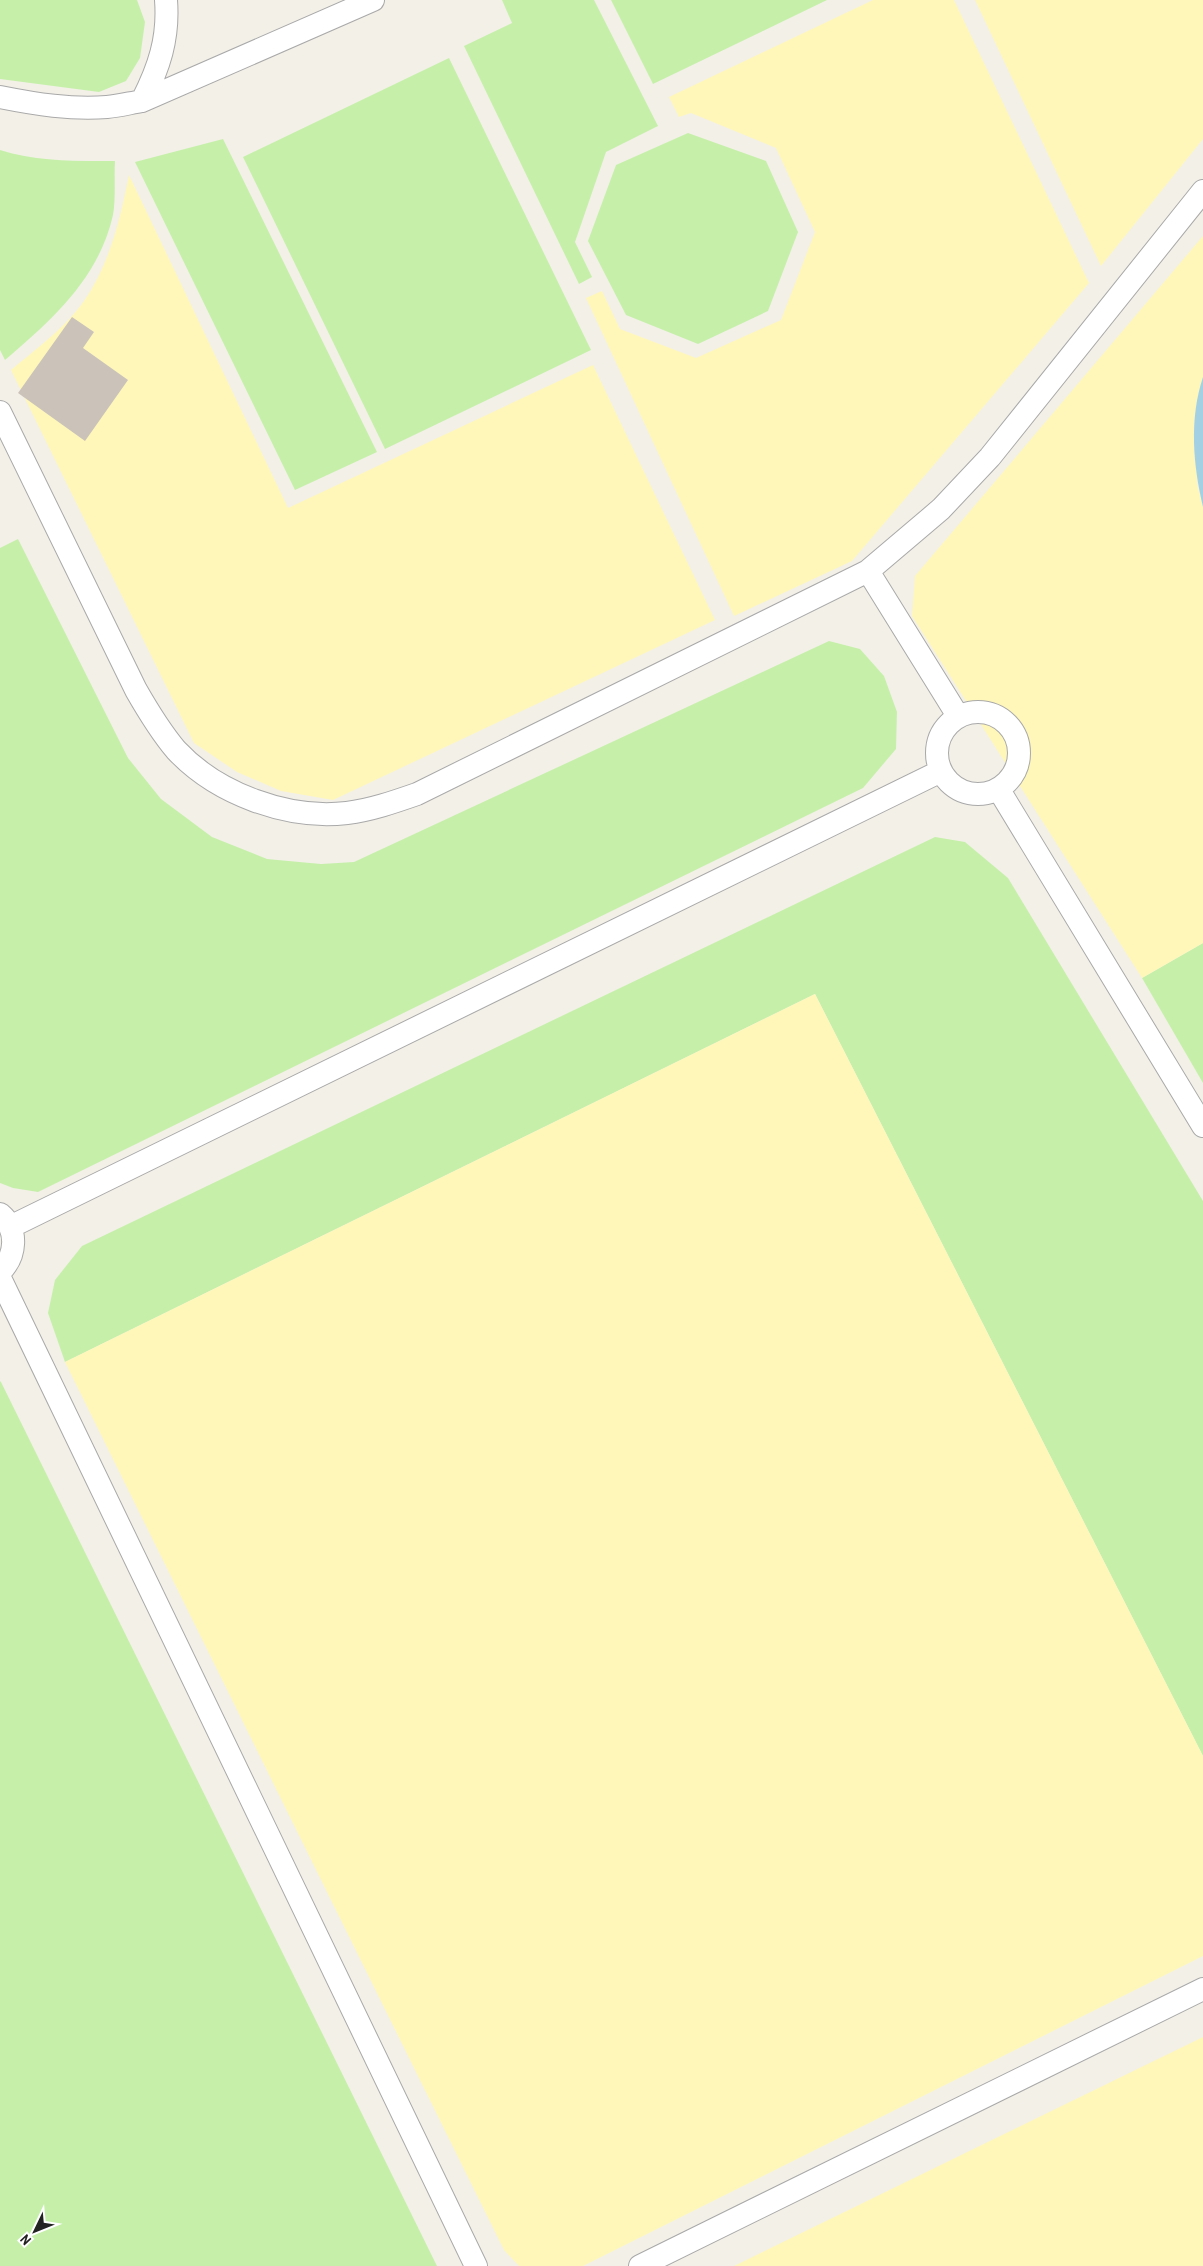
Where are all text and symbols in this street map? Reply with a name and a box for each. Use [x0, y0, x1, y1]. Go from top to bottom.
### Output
north arrow [10, 2206, 60, 2256]
text: N [16, 2231, 35, 2249]

